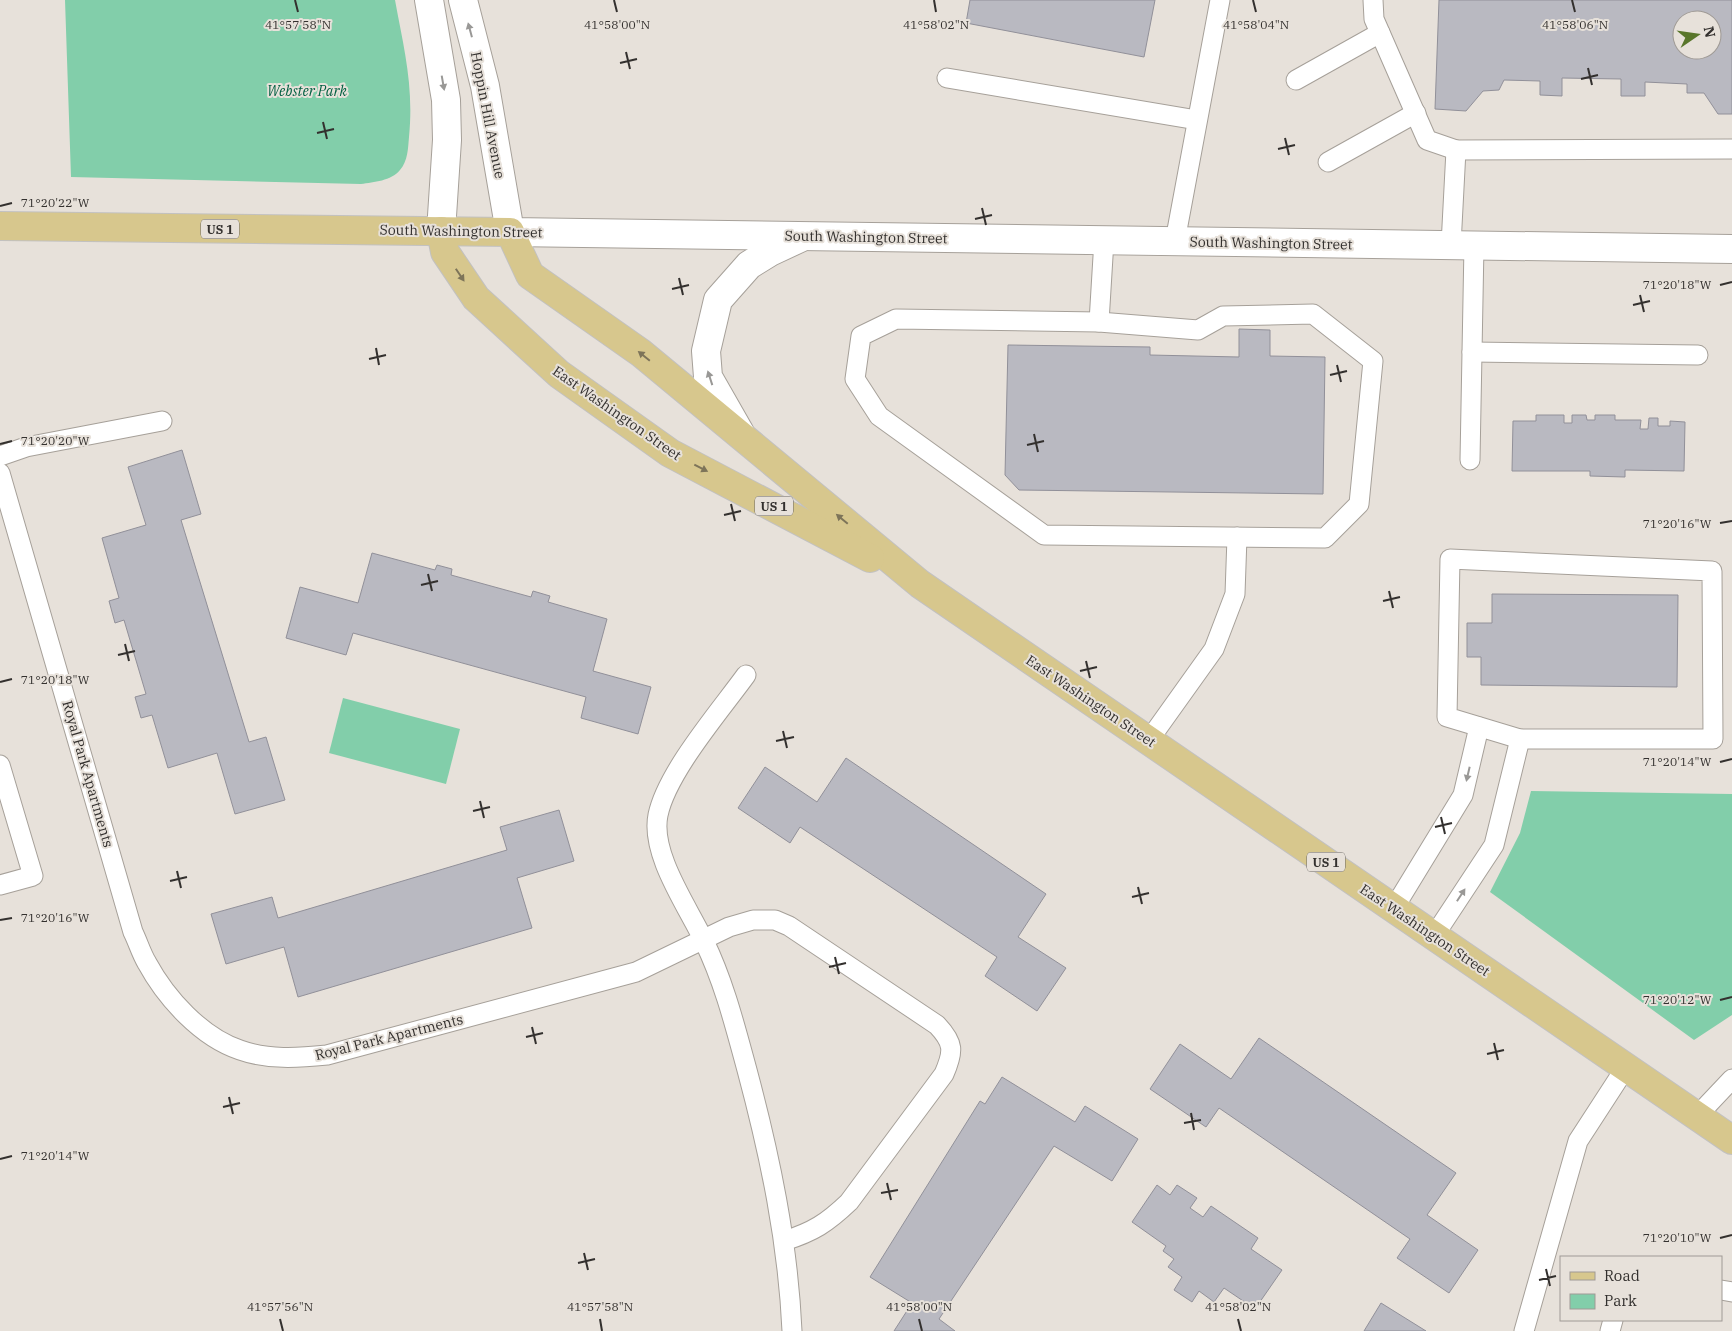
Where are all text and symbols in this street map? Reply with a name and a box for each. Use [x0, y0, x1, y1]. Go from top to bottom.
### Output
north arrow [1672, 10, 1722, 60]
text: 41°57'58"N [265, 17, 331, 32]
text: 41°58'00"N [584, 17, 650, 32]
text: 41°58'02"N [903, 17, 969, 32]
text: 41°58'04"N [1223, 17, 1289, 32]
text: 41°58'06"N [1542, 17, 1608, 32]
one-way arrow [466, 22, 474, 37]
text: N [1700, 25, 1720, 39]
street label: Hoppin Hill Avenue [467, 50, 509, 180]
one-way arrow [439, 75, 447, 91]
park label: Webster Park [267, 82, 348, 100]
text: 71°20'22"W [21, 195, 90, 210]
road number: US 1 [201, 220, 239, 238]
street label: South Washington Street [379, 221, 543, 241]
street label: South Washington Street [784, 227, 948, 247]
street label: South Washington Street [1189, 233, 1353, 253]
one-way arrow [455, 268, 465, 282]
text: 71°20'18"W [1643, 277, 1712, 292]
one-way arrow [638, 350, 651, 361]
street label: East Washington Street [549, 362, 685, 464]
one-way arrow [706, 370, 714, 385]
text: 71°20'20"W [21, 433, 90, 448]
one-way arrow [693, 464, 708, 472]
road number: US 1 [755, 496, 793, 516]
one-way arrow [836, 514, 849, 525]
text: 71°20'16"W [1643, 516, 1712, 531]
street label: East Washington Street [1023, 651, 1159, 751]
text: 71°20'18"W [21, 672, 90, 687]
street label: Royal Park Apartments [58, 699, 118, 850]
text: 71°20'14"W [1643, 754, 1712, 769]
one-way arrow [1464, 767, 1472, 782]
road number: US 1 [1307, 852, 1345, 872]
street label: East Washington Street [1357, 880, 1493, 980]
one-way arrow [1456, 888, 1466, 902]
text: 71°20'16"W [21, 910, 90, 925]
text: 71°20'12"W [1643, 992, 1712, 1007]
street label: Royal Park Apartments [313, 1010, 465, 1064]
text: 71°20'14"W [21, 1148, 90, 1163]
text: 71°20'10"W [1643, 1230, 1712, 1245]
legend [1560, 1256, 1722, 1321]
text: Road [1604, 1266, 1640, 1285]
text: Park [1604, 1291, 1637, 1310]
text: 41°57'56"N [247, 1299, 313, 1314]
text: 41°57'58"N [567, 1299, 633, 1314]
text: 41°58'00"N [886, 1299, 952, 1314]
text: 41°58'02"N [1205, 1299, 1271, 1314]

